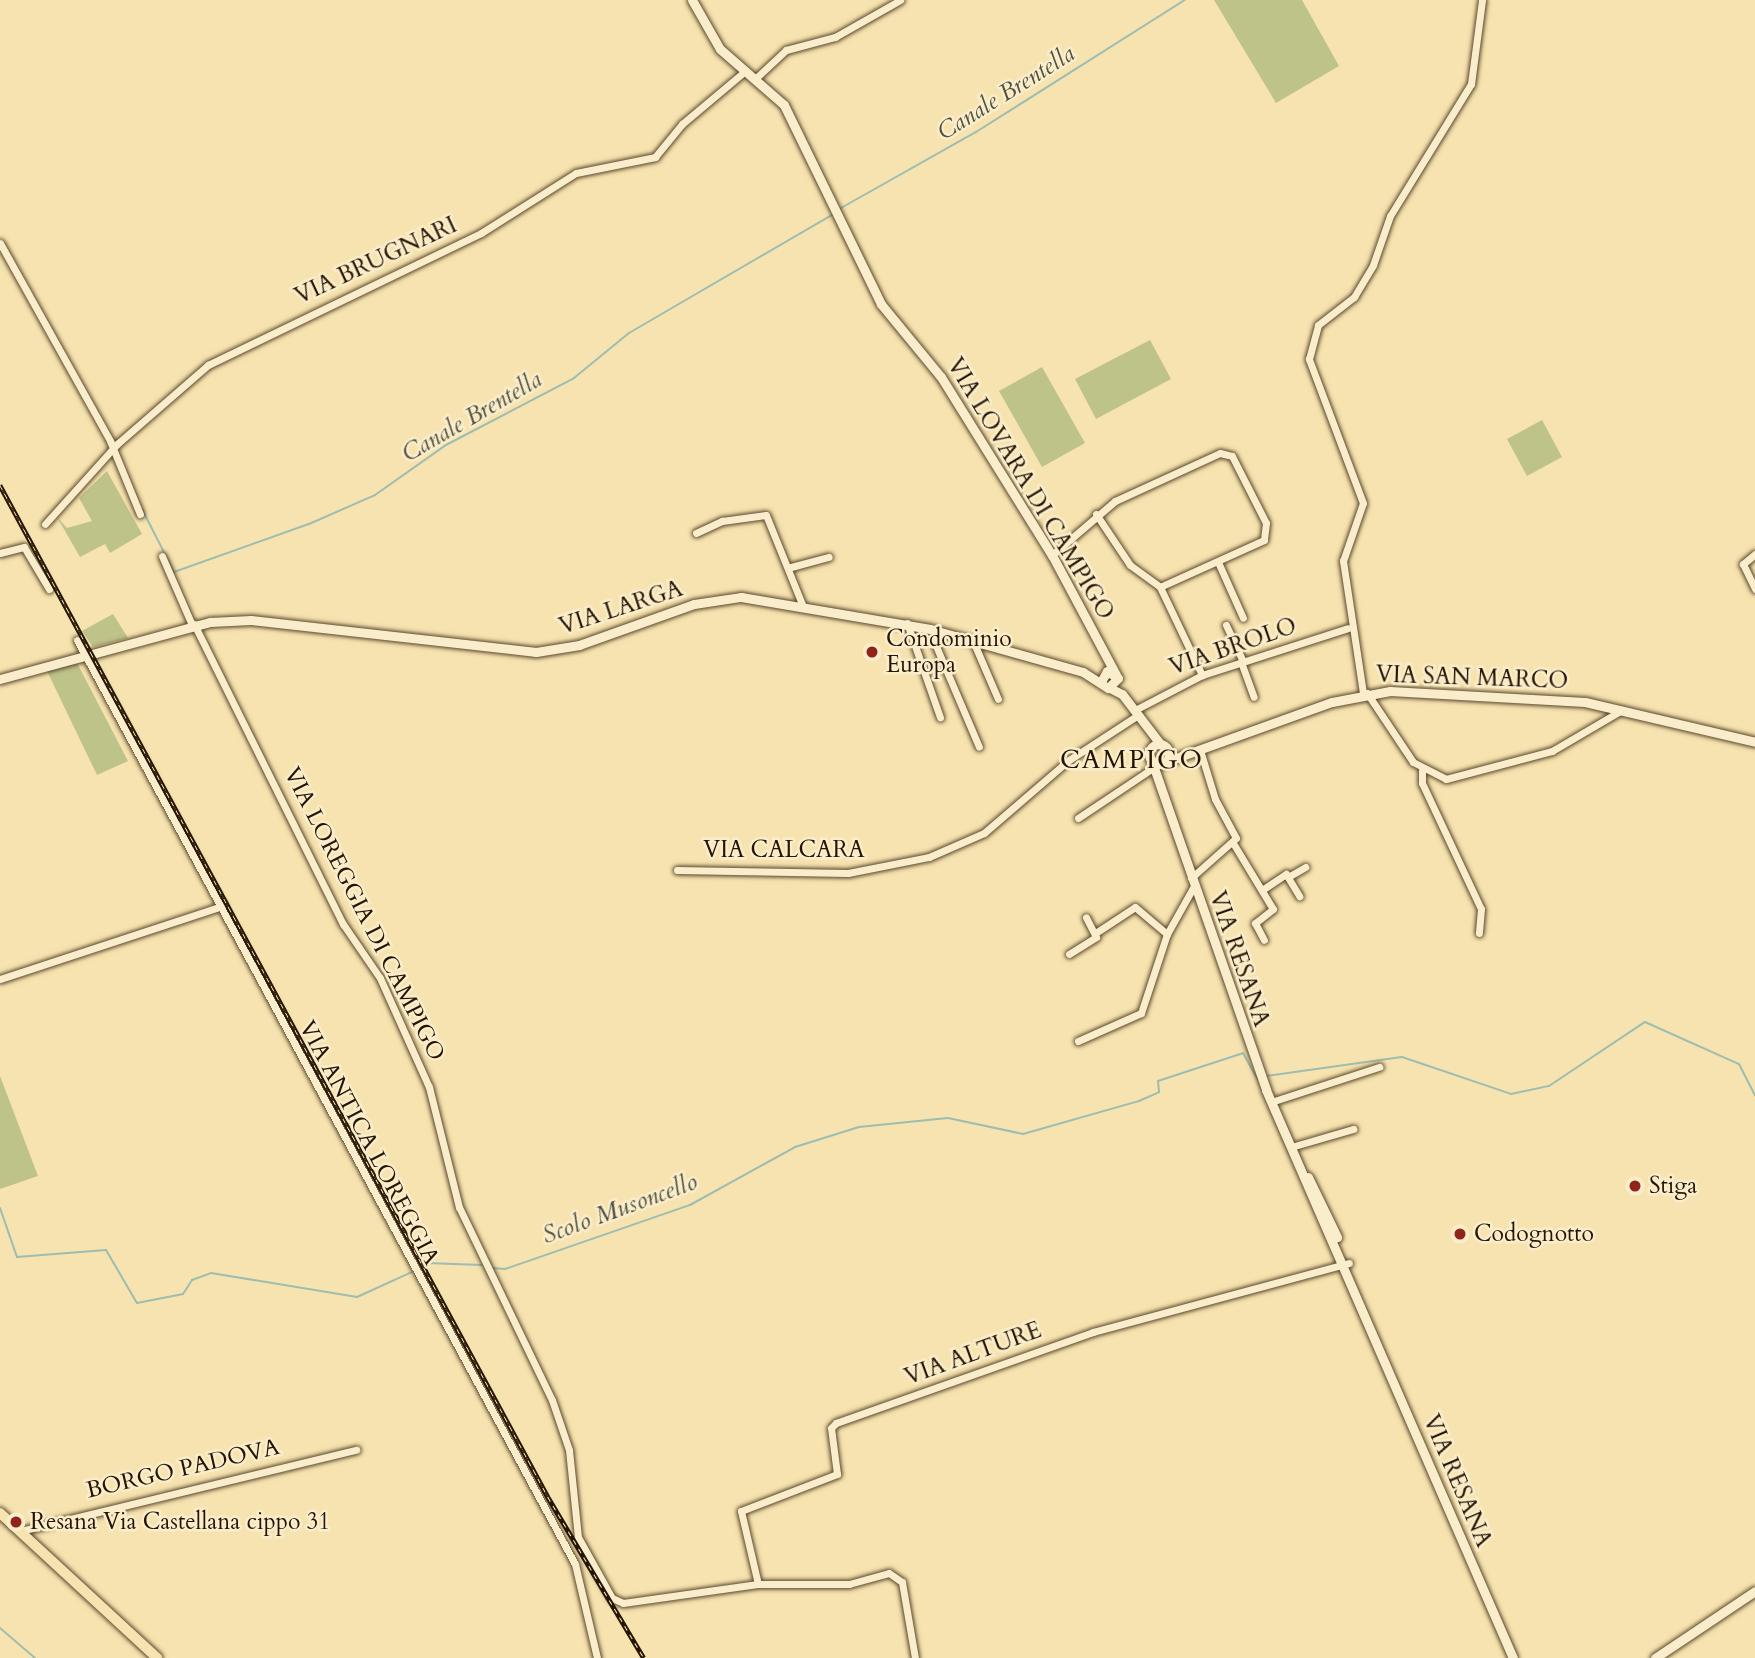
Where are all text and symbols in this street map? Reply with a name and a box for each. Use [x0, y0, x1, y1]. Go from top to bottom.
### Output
water label: Canale Brentella [932, 39, 1080, 147]
street label: VIA BRUGNARI [291, 211, 461, 311]
street label: VIA LOVARA DI CAMPIGO [941, 353, 1119, 625]
water label: Canale Brentella [397, 365, 547, 469]
street label: VIA LARGA [556, 575, 686, 641]
street label: VIA BROLO [1166, 612, 1300, 682]
place label: Condominio Europa [886, 625, 1012, 679]
marker: Condominio Europa [864, 644, 880, 660]
street label: VIA SAN MARCO [1375, 661, 1569, 695]
district label: CAMPIGO [1061, 744, 1203, 776]
street label: VIA LOREGGIA DI CAMPIGO [278, 763, 450, 1065]
street label: VIA CALCARA [703, 836, 865, 864]
street label: VIA RESANA [1203, 888, 1275, 1030]
street label: VIA ANTICA LOREGGIA [293, 1016, 445, 1270]
water label: Scolo Musoncello [538, 1168, 702, 1250]
place label: Stiga [1649, 1172, 1697, 1200]
marker: Stiga [1627, 1178, 1643, 1194]
place label: Codognotto [1474, 1220, 1594, 1248]
marker: Codognotto [1452, 1226, 1468, 1242]
street label: VIA ALTURE [901, 1317, 1045, 1391]
street label: VIA RESANA [1417, 1411, 1497, 1551]
street label: BORGO PADOVA [84, 1433, 282, 1505]
place label: Resana Via Castellana cippo 31 [30, 1508, 330, 1536]
marker: Resana Via Castellana cippo 31 [8, 1514, 24, 1530]

